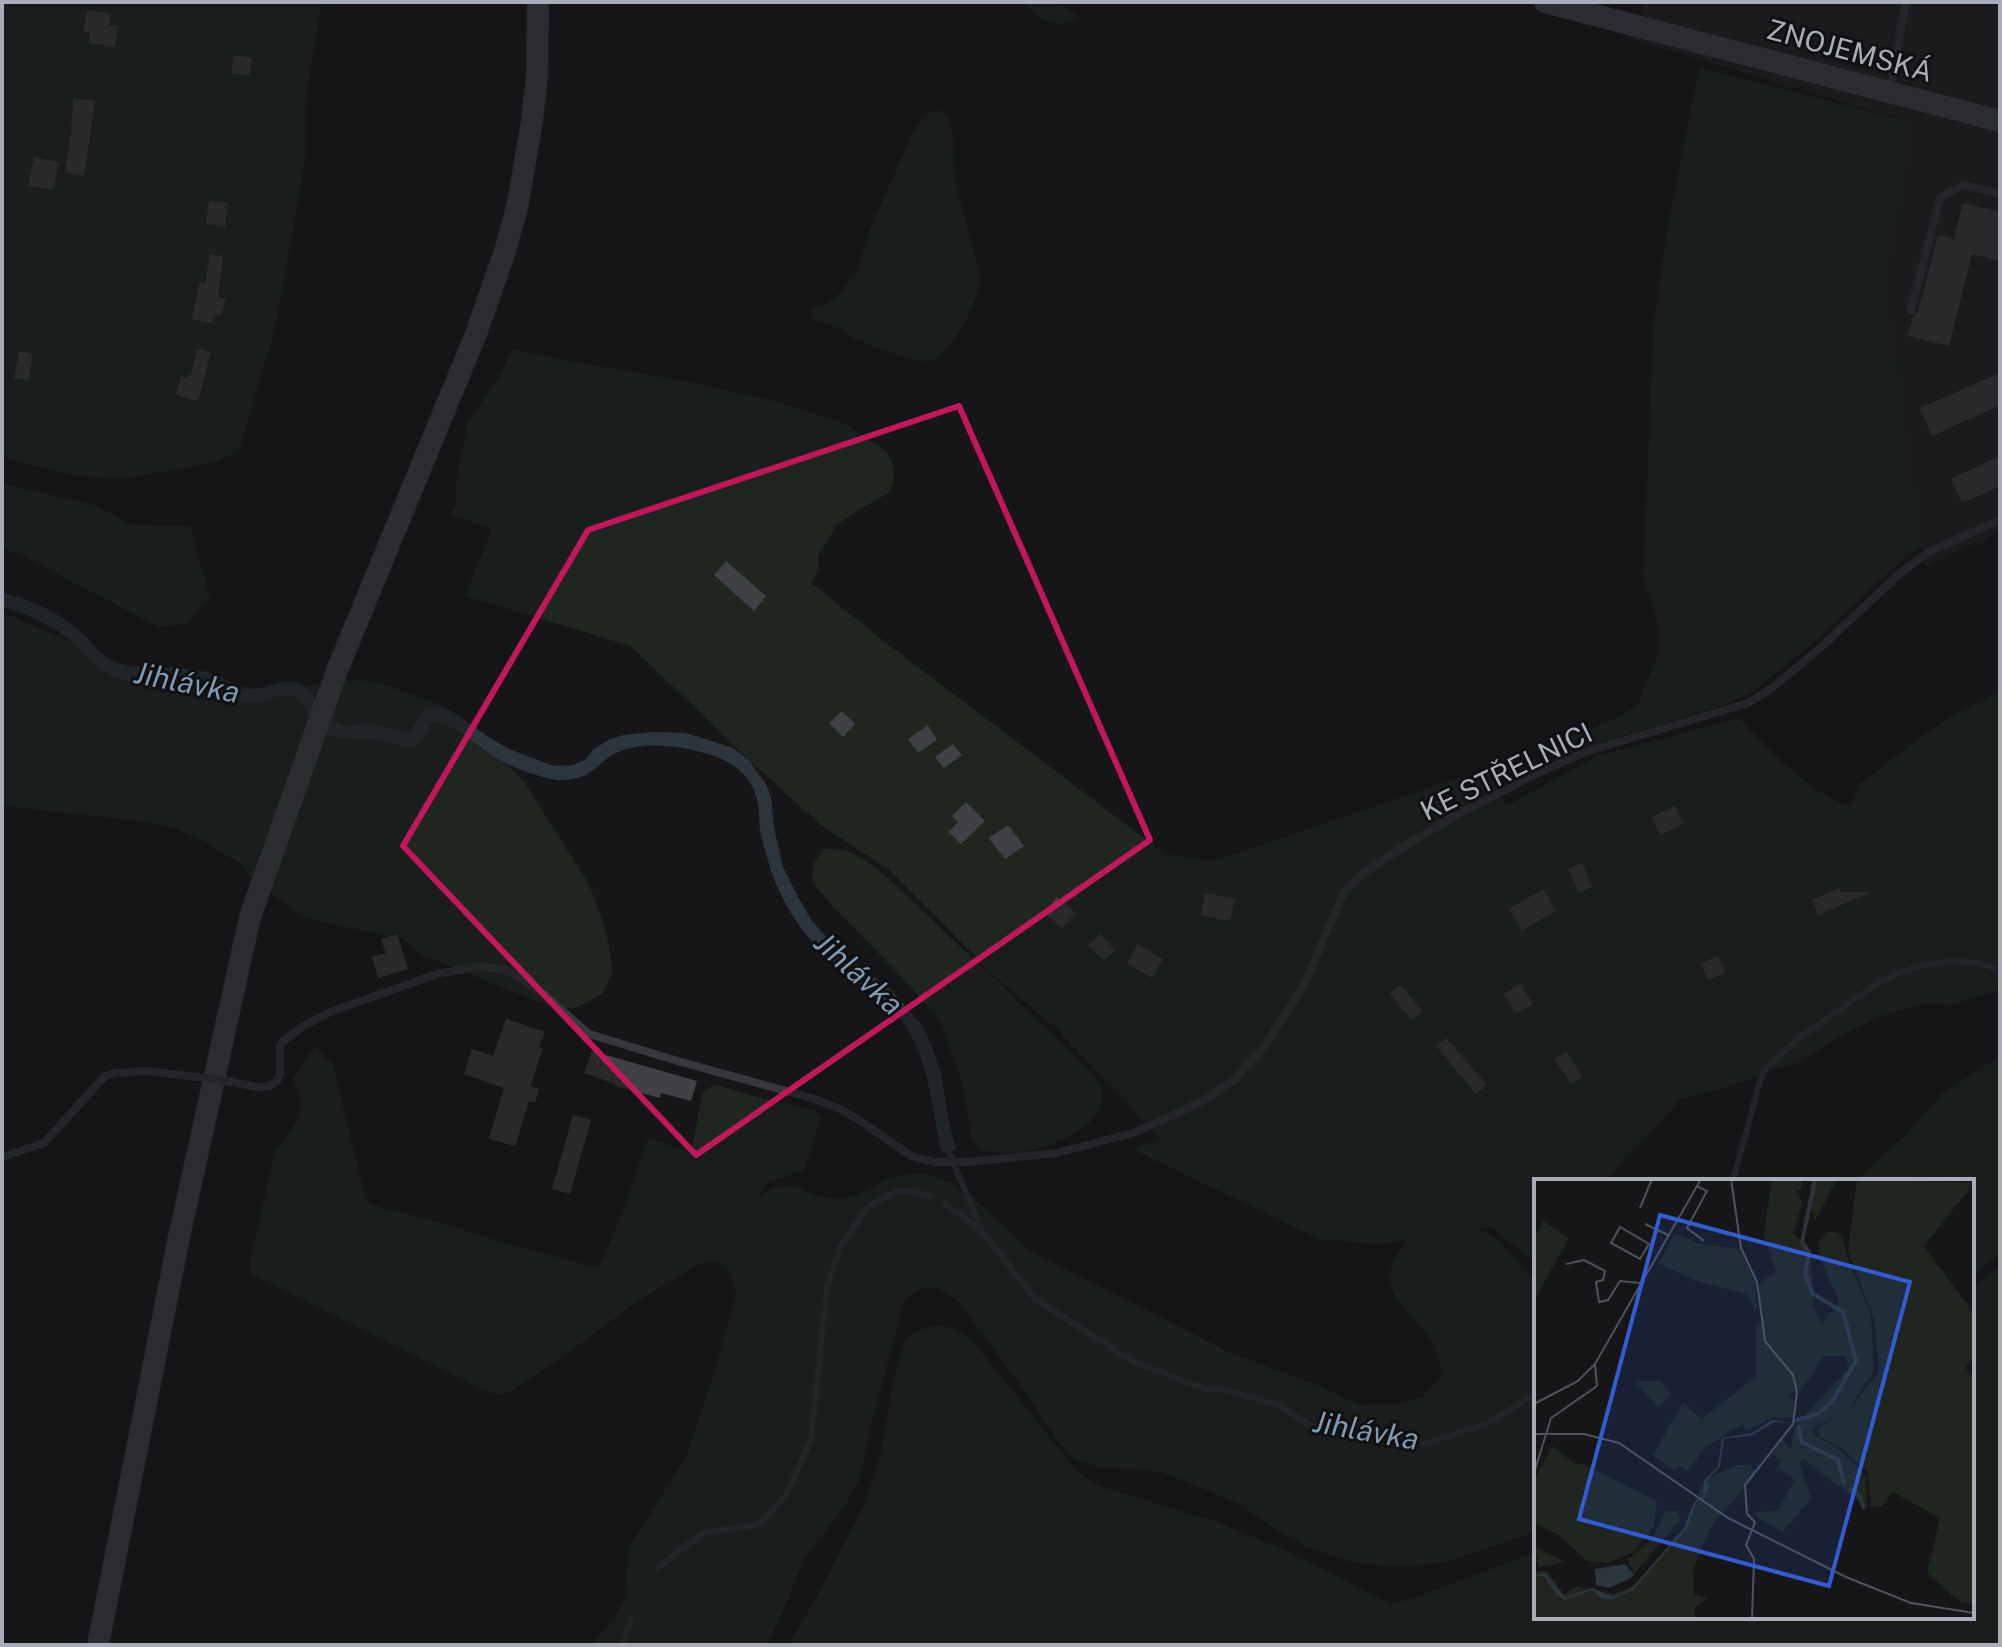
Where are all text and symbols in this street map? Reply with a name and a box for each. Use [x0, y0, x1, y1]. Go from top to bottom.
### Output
street label: ZNOJEMSKÁ [1763, 12, 1937, 88]
water label: Jihlávka [131, 654, 243, 710]
street label: KE STŘELNICI [1415, 715, 1597, 827]
water label: Jihlávka [807, 924, 911, 1022]
inset map [1534, 1179, 1974, 1619]
water label: Jihlávka [1310, 1403, 1422, 1457]

